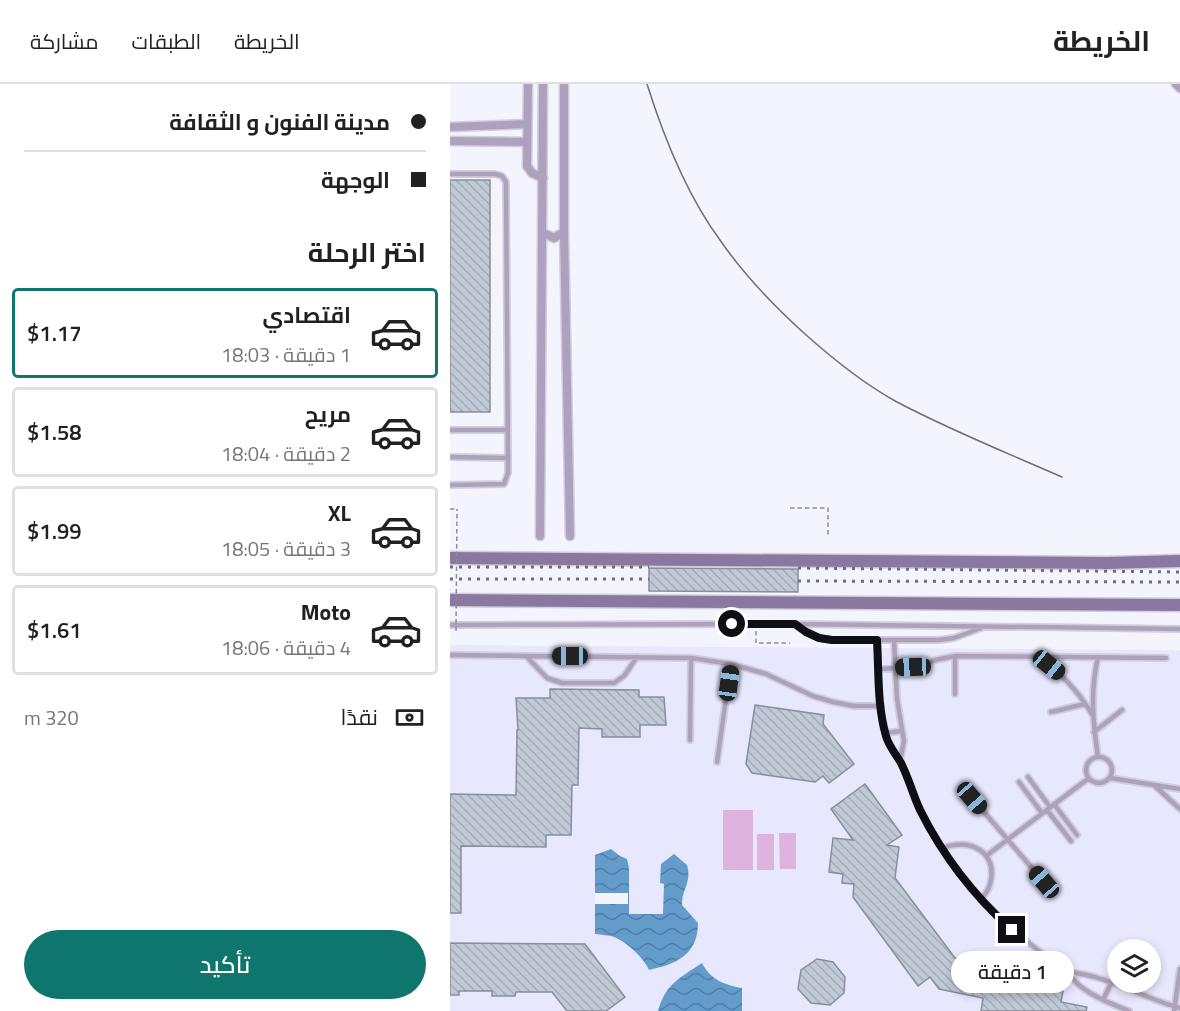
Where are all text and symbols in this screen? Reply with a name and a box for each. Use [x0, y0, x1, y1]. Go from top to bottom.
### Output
text: الخريطة [1053, 19, 1150, 62]
text: مشاركة [30, 25, 99, 57]
text: الطبقات [132, 25, 201, 57]
text: الخريطة [234, 25, 300, 57]
text: مدينة الفنون و الثقافة [169, 105, 390, 139]
text: الوجهة [321, 163, 390, 197]
text: اختر الرحلة [308, 231, 426, 272]
text: اقتصادي [262, 298, 351, 332]
icon: car [369, 306, 423, 360]
text: $1.17 [27, 316, 82, 350]
text: 1 دقيقة · 18:03 [221, 339, 351, 370]
text: مريح [305, 397, 351, 431]
icon: car [369, 405, 423, 459]
text: $1.58 [27, 415, 82, 449]
text: 2 دقيقة · 18:04 [221, 438, 351, 469]
text: XL [328, 496, 351, 530]
icon: car [369, 504, 423, 558]
text: $1.99 [27, 514, 82, 548]
text: 3 دقيقة · 18:05 [221, 533, 351, 564]
text: Moto [301, 595, 351, 629]
icon: car [369, 603, 423, 657]
route start [718, 610, 745, 637]
text: $1.61 [27, 613, 82, 647]
text: 4 دقيقة · 18:06 [221, 632, 351, 663]
car [552, 647, 588, 665]
car [1029, 647, 1069, 683]
car [895, 657, 931, 677]
car [718, 664, 740, 702]
text: نقدًا [340, 700, 378, 734]
icon: cash [393, 701, 426, 734]
text: 320 m [24, 702, 79, 733]
car [953, 779, 991, 817]
car [1025, 863, 1063, 901]
route end [998, 916, 1025, 943]
button: تأكيد [24, 930, 426, 999]
map controls [1107, 939, 1161, 993]
button: layers [1107, 939, 1161, 993]
callout: 1 دقيقة [950, 951, 1074, 993]
text: 1 دقيقة [978, 956, 1047, 987]

